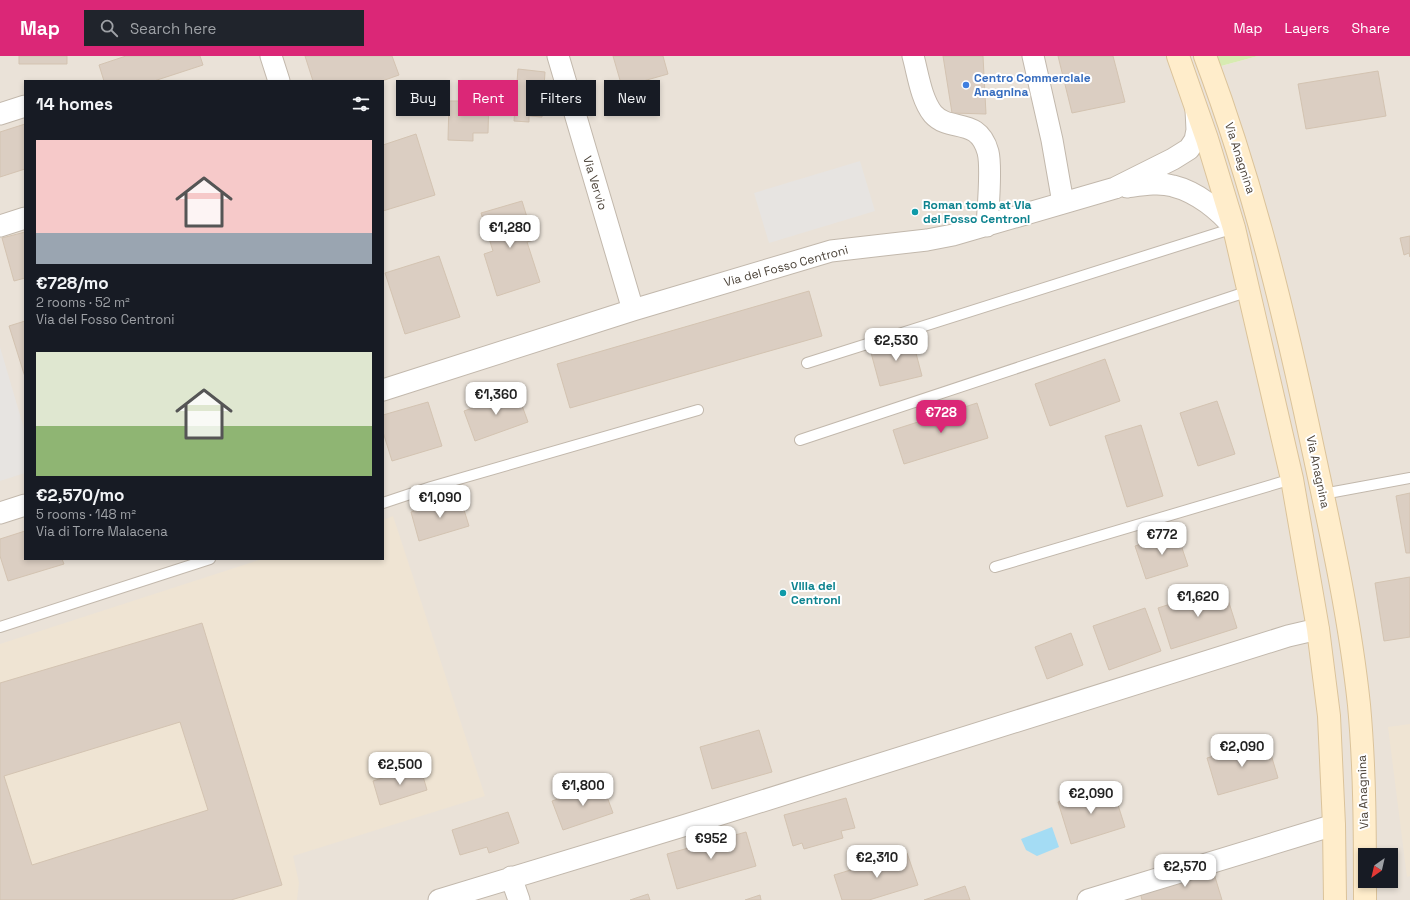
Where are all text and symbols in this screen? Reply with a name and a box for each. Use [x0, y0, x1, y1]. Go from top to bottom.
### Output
search box [84, 10, 364, 46]
text: Map [20, 16, 60, 41]
icon: search [98, 17, 120, 39]
text: Search here [130, 19, 216, 38]
text: Map [1233, 19, 1263, 37]
text: Layers [1285, 19, 1329, 37]
text: Share [1351, 19, 1390, 37]
place label: Centro Commerciale Anagnina [974, 70, 1091, 100]
chip: Buy [396, 80, 450, 116]
chip: Rent [458, 80, 518, 116]
chip: Filters [526, 80, 596, 116]
chip: New [604, 80, 660, 116]
marker: Centro Commerciale Anagnina [961, 80, 971, 90]
text: 14 homes [36, 93, 113, 115]
icon: filters [350, 93, 372, 115]
street label: Via Anagnina [1221, 120, 1259, 196]
street label: Via Vervio [579, 154, 611, 212]
icon: home [168, 166, 240, 238]
place label: Roman tomb at Via del Fosso Centroni [923, 197, 1032, 227]
marker: Roman tomb at Via del Fosso Centroni [910, 207, 920, 217]
pin: €1,280 [477, 215, 543, 249]
text: €1,280 [489, 219, 531, 236]
street label: Via del Fosso Centroni [722, 242, 850, 290]
text: €728/mo [36, 272, 109, 294]
text: 2 rooms · 52 m² [36, 294, 130, 311]
text: Via del Fosso Centroni [36, 311, 174, 328]
pin: €2,530 [863, 328, 929, 362]
text: €2,530 [874, 332, 918, 349]
icon: home [168, 378, 240, 450]
pin: €1,360 [463, 382, 529, 416]
text: €1,360 [475, 386, 517, 403]
pin: €728 [917, 400, 965, 434]
text: €728 [925, 404, 957, 421]
street label: Via Anagnina [1302, 434, 1334, 510]
text: €2,570/mo [36, 484, 125, 506]
pin: €1,090 [407, 485, 473, 519]
text: €1,090 [418, 489, 462, 506]
text: 5 rooms · 148 m² [36, 506, 136, 523]
pin: €772 [1138, 522, 1186, 556]
text: Via di Torre Malacena [36, 523, 168, 540]
text: €772 [1147, 526, 1177, 543]
place label: Villa dei Centroni [791, 578, 841, 608]
pin: €1,620 [1165, 584, 1231, 618]
marker: Villa dei Centroni [778, 588, 788, 598]
text: €1,620 [1177, 588, 1219, 605]
pin: €2,090 [1209, 734, 1275, 768]
text: €2,090 [1219, 738, 1265, 755]
pin: €2,500 [367, 752, 433, 786]
street label: Via Anagnina [1354, 755, 1372, 829]
text: €2,500 [377, 756, 423, 773]
pin: €1,800 [550, 773, 616, 807]
text: €1,800 [561, 777, 605, 794]
pin: €2,090 [1058, 781, 1124, 815]
text: €2,090 [1068, 785, 1114, 802]
pin: €952 [687, 826, 735, 860]
text: €952 [695, 830, 727, 847]
pin: €2,310 [844, 845, 910, 879]
north arrow [1358, 848, 1398, 888]
map controls [1358, 848, 1398, 888]
text: €2,310 [856, 849, 898, 866]
pin: €2,570 [1152, 854, 1218, 888]
text: €2,570 [1163, 858, 1207, 875]

